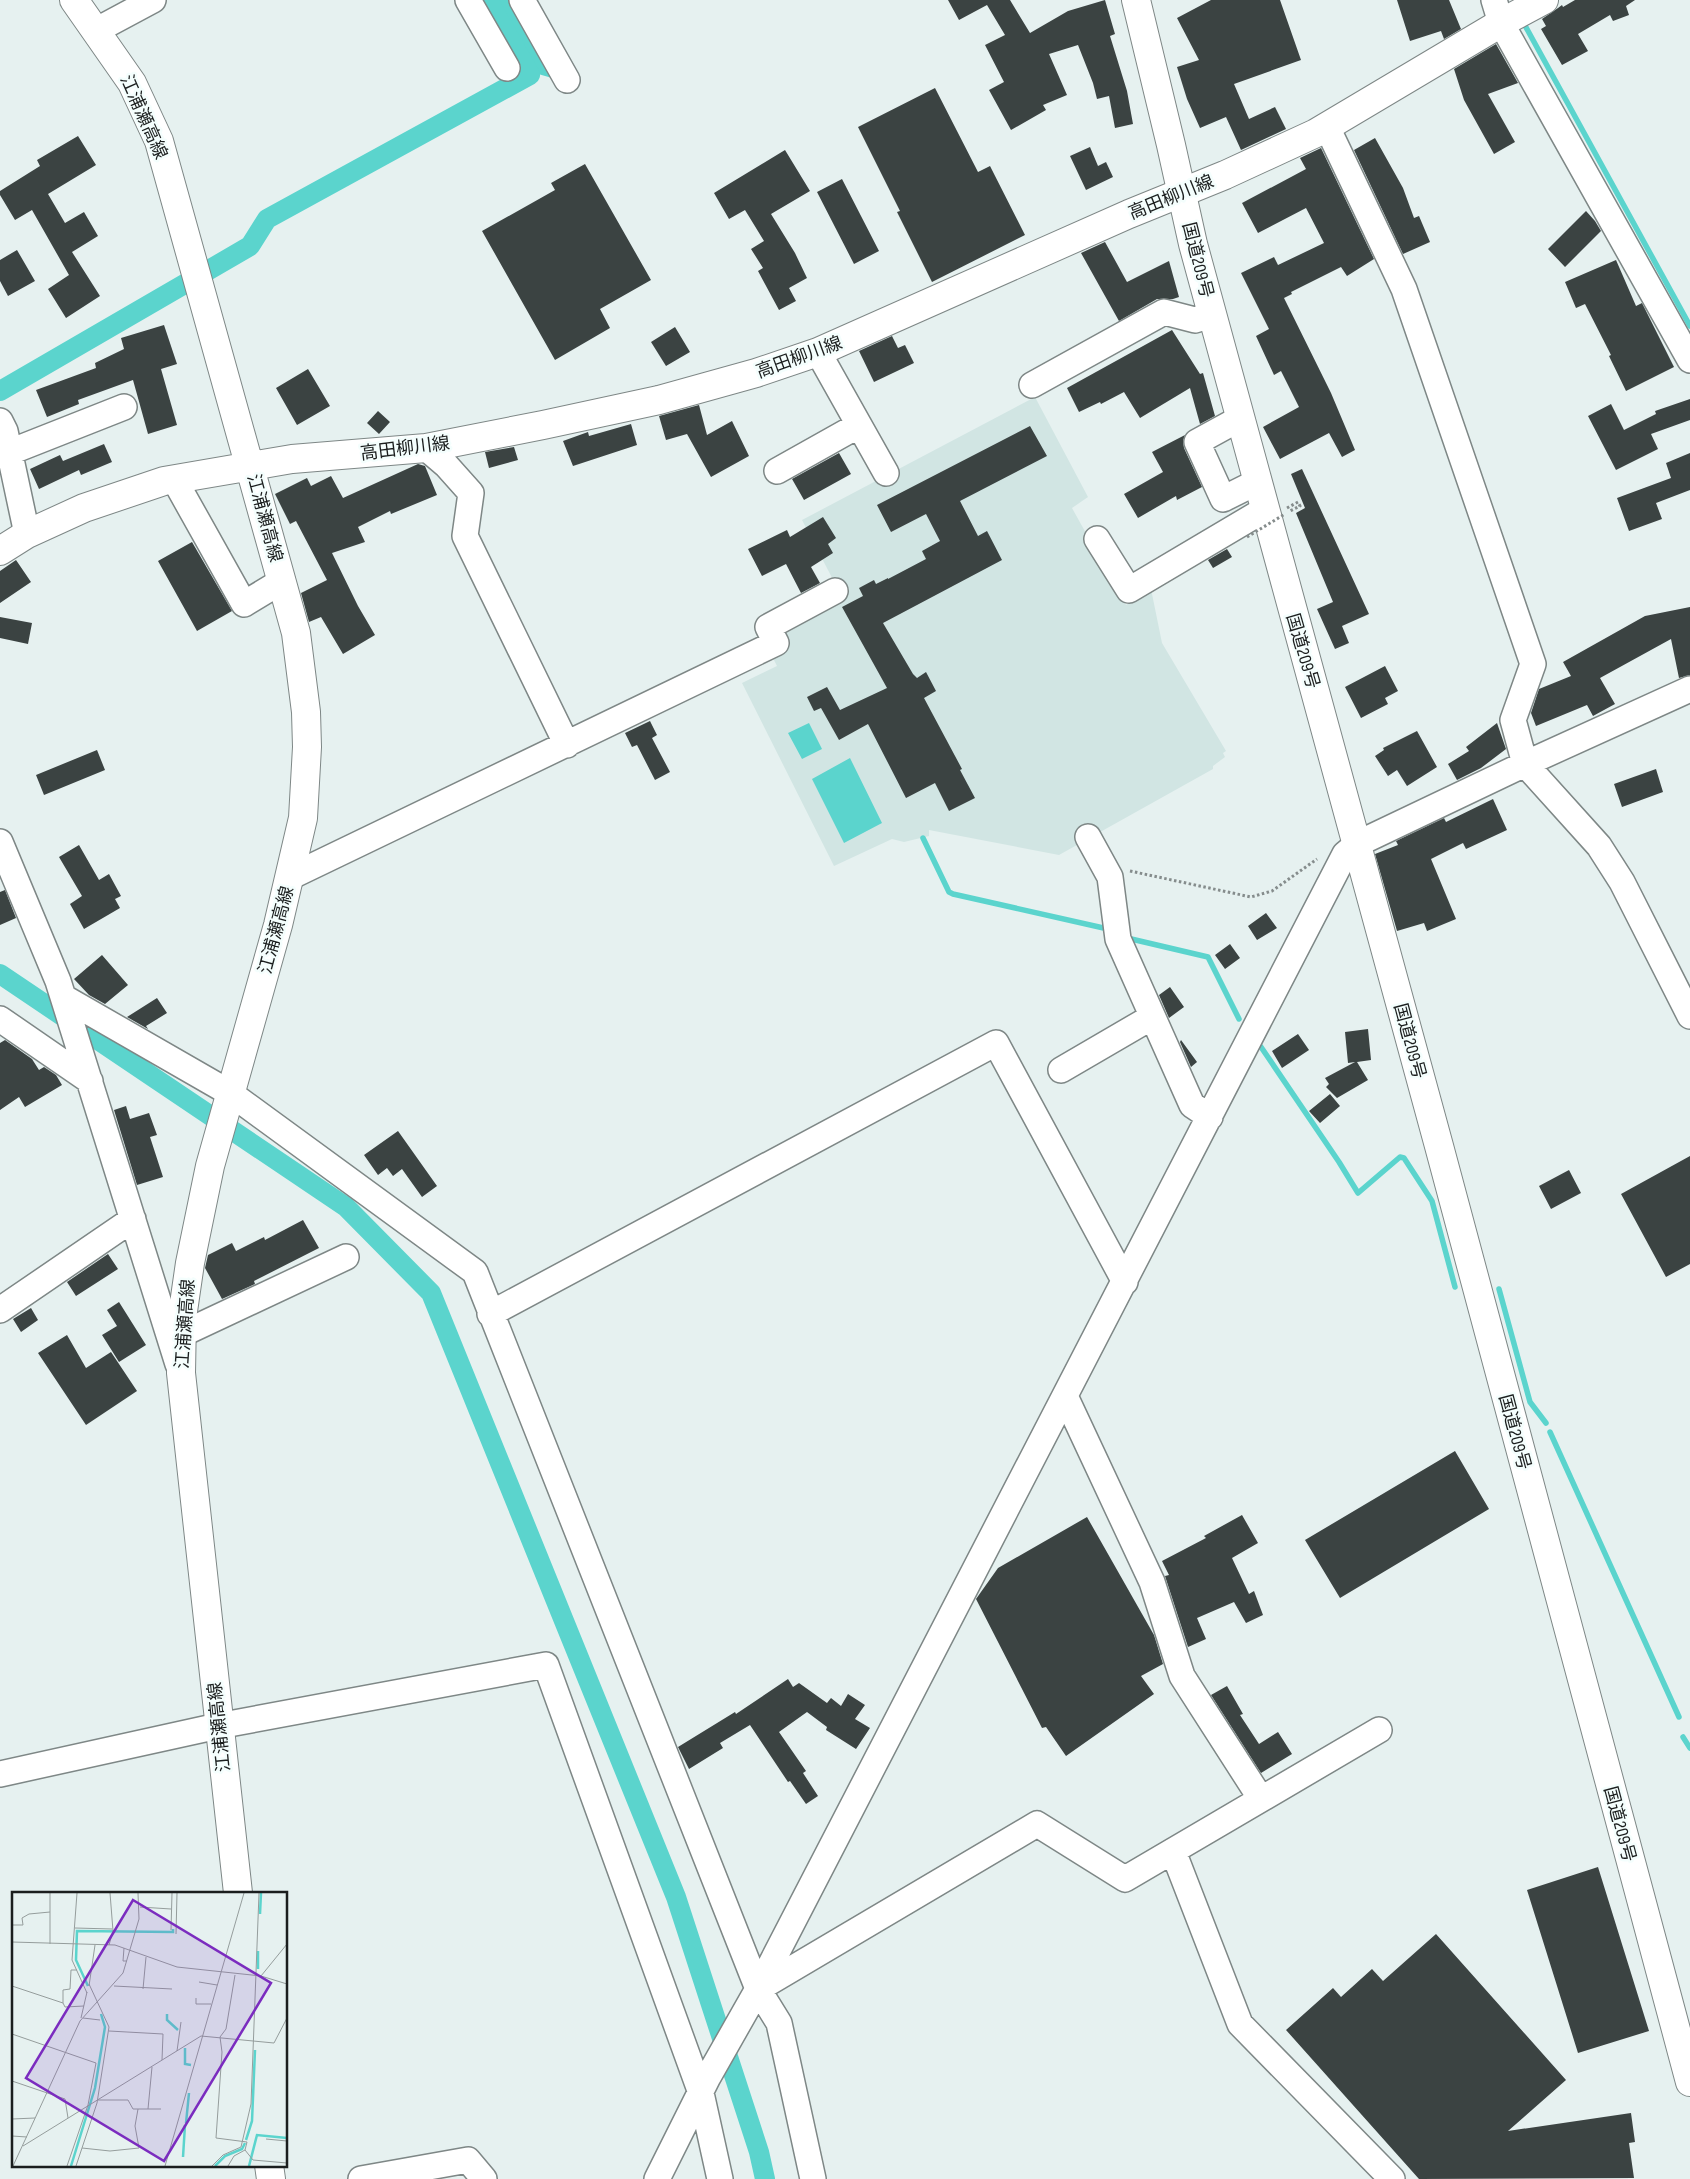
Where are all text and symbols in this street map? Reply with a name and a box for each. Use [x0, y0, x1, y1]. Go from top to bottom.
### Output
street label: 江浦瀬高線 [116, 72, 171, 163]
street label: 高田柳川線 [1126, 171, 1217, 224]
street label: 国道209号 [1178, 220, 1217, 300]
street label: 高田柳川線 [753, 332, 845, 383]
street label: 高田柳川線 [359, 433, 451, 464]
street label: 江浦瀬高線 [243, 472, 286, 564]
street label: 国道209号 [1282, 611, 1323, 691]
street label: 江浦瀬高線 [255, 884, 298, 976]
street label: 国道209号 [1389, 1001, 1430, 1081]
street label: 江浦瀬高線 [172, 1278, 199, 1370]
street label: 国道209号 [1494, 1392, 1535, 1472]
street label: 江浦瀬高線 [204, 1681, 235, 1773]
street label: 国道209号 [1599, 1784, 1640, 1864]
inset map [12, 1892, 288, 2166]

